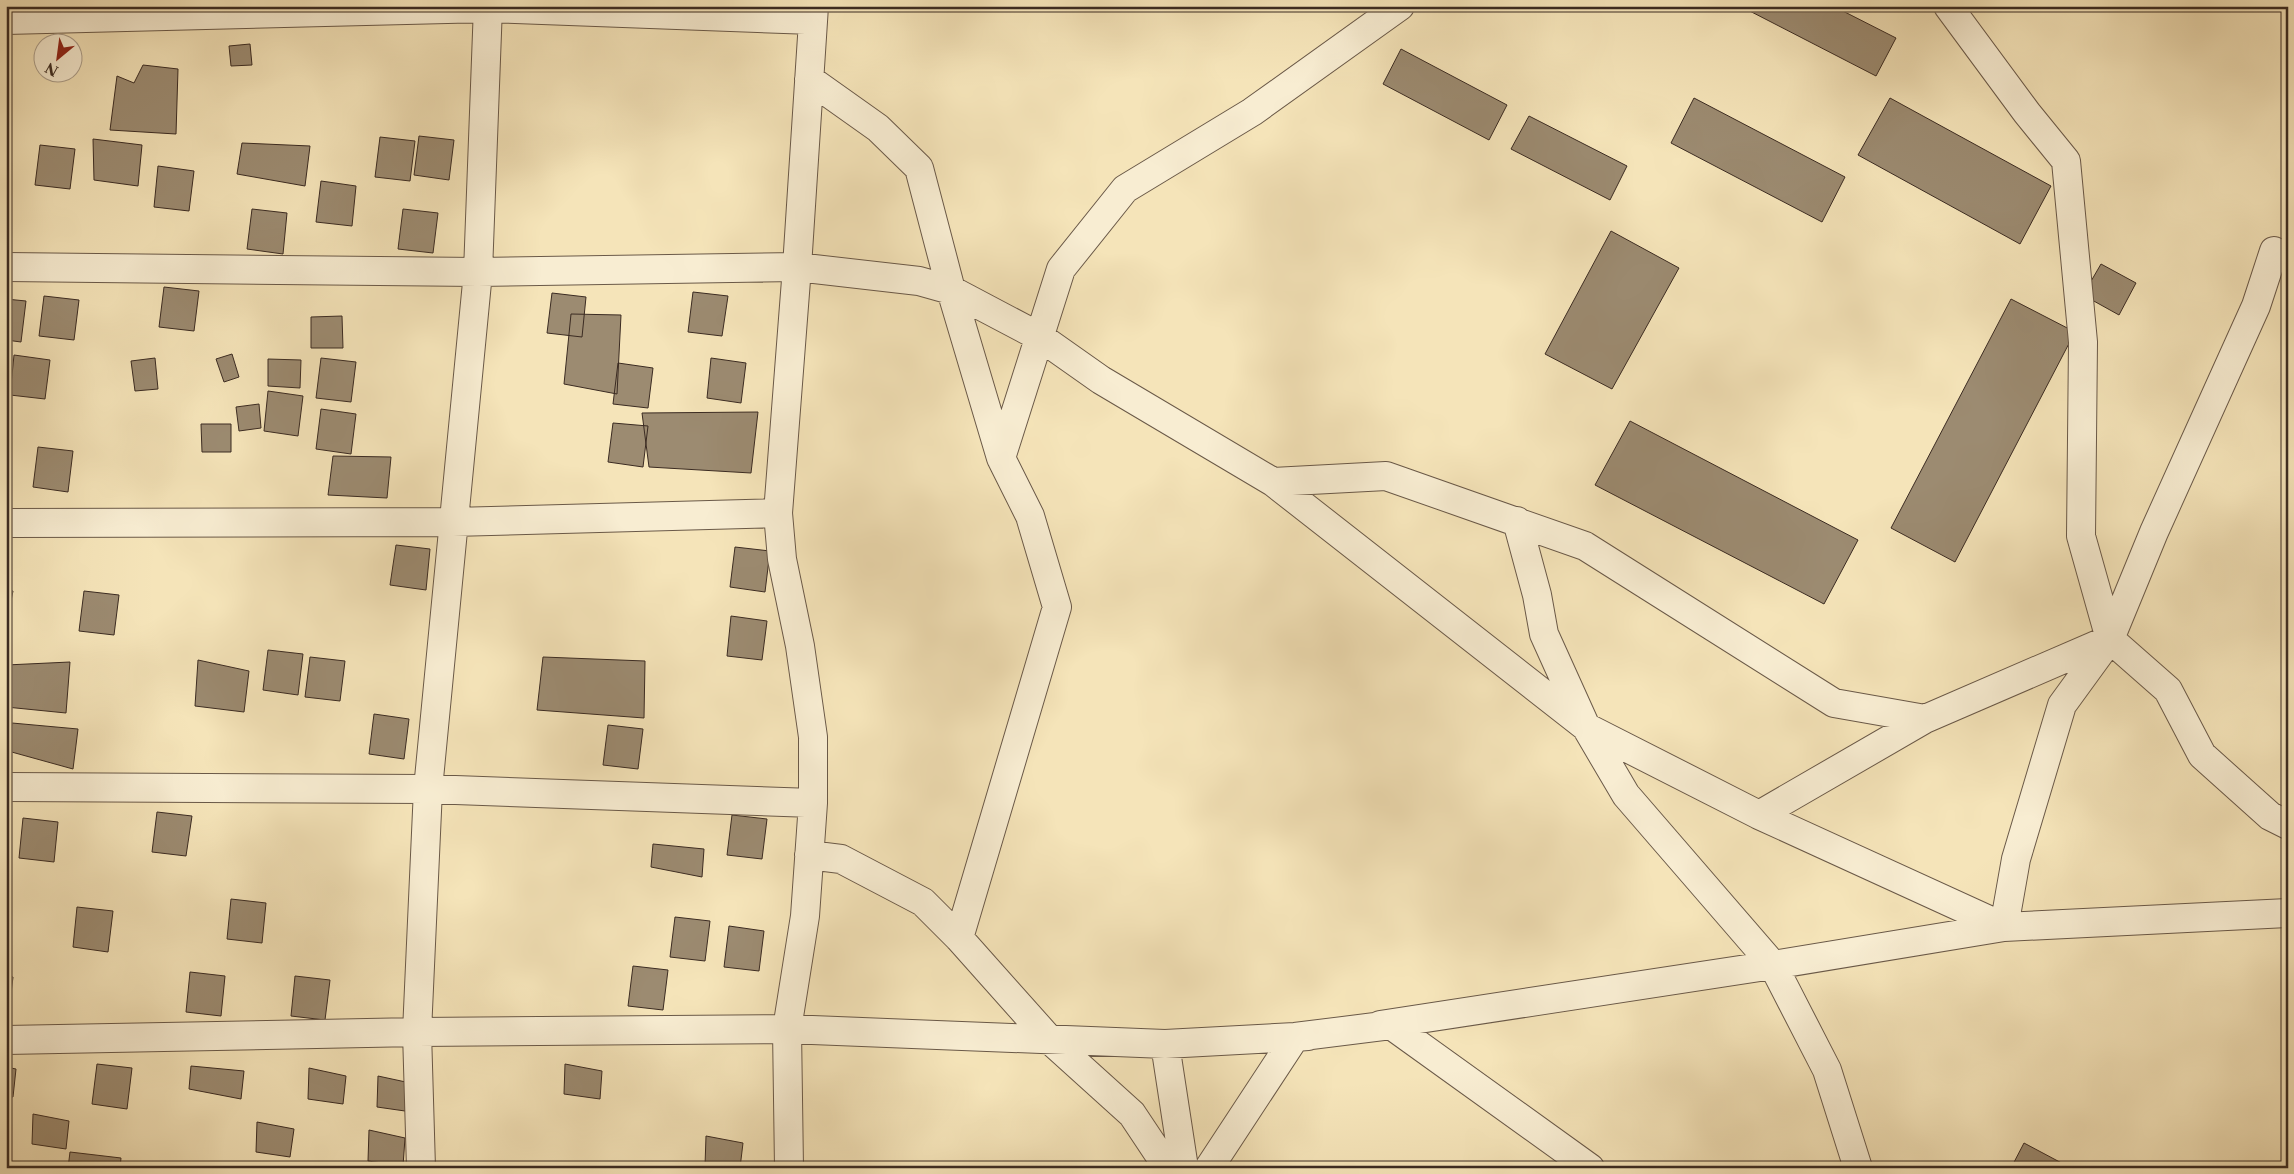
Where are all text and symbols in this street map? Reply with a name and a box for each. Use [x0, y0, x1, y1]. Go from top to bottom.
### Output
north arrow [32, 32, 82, 82]
text: N [42, 59, 61, 80]

